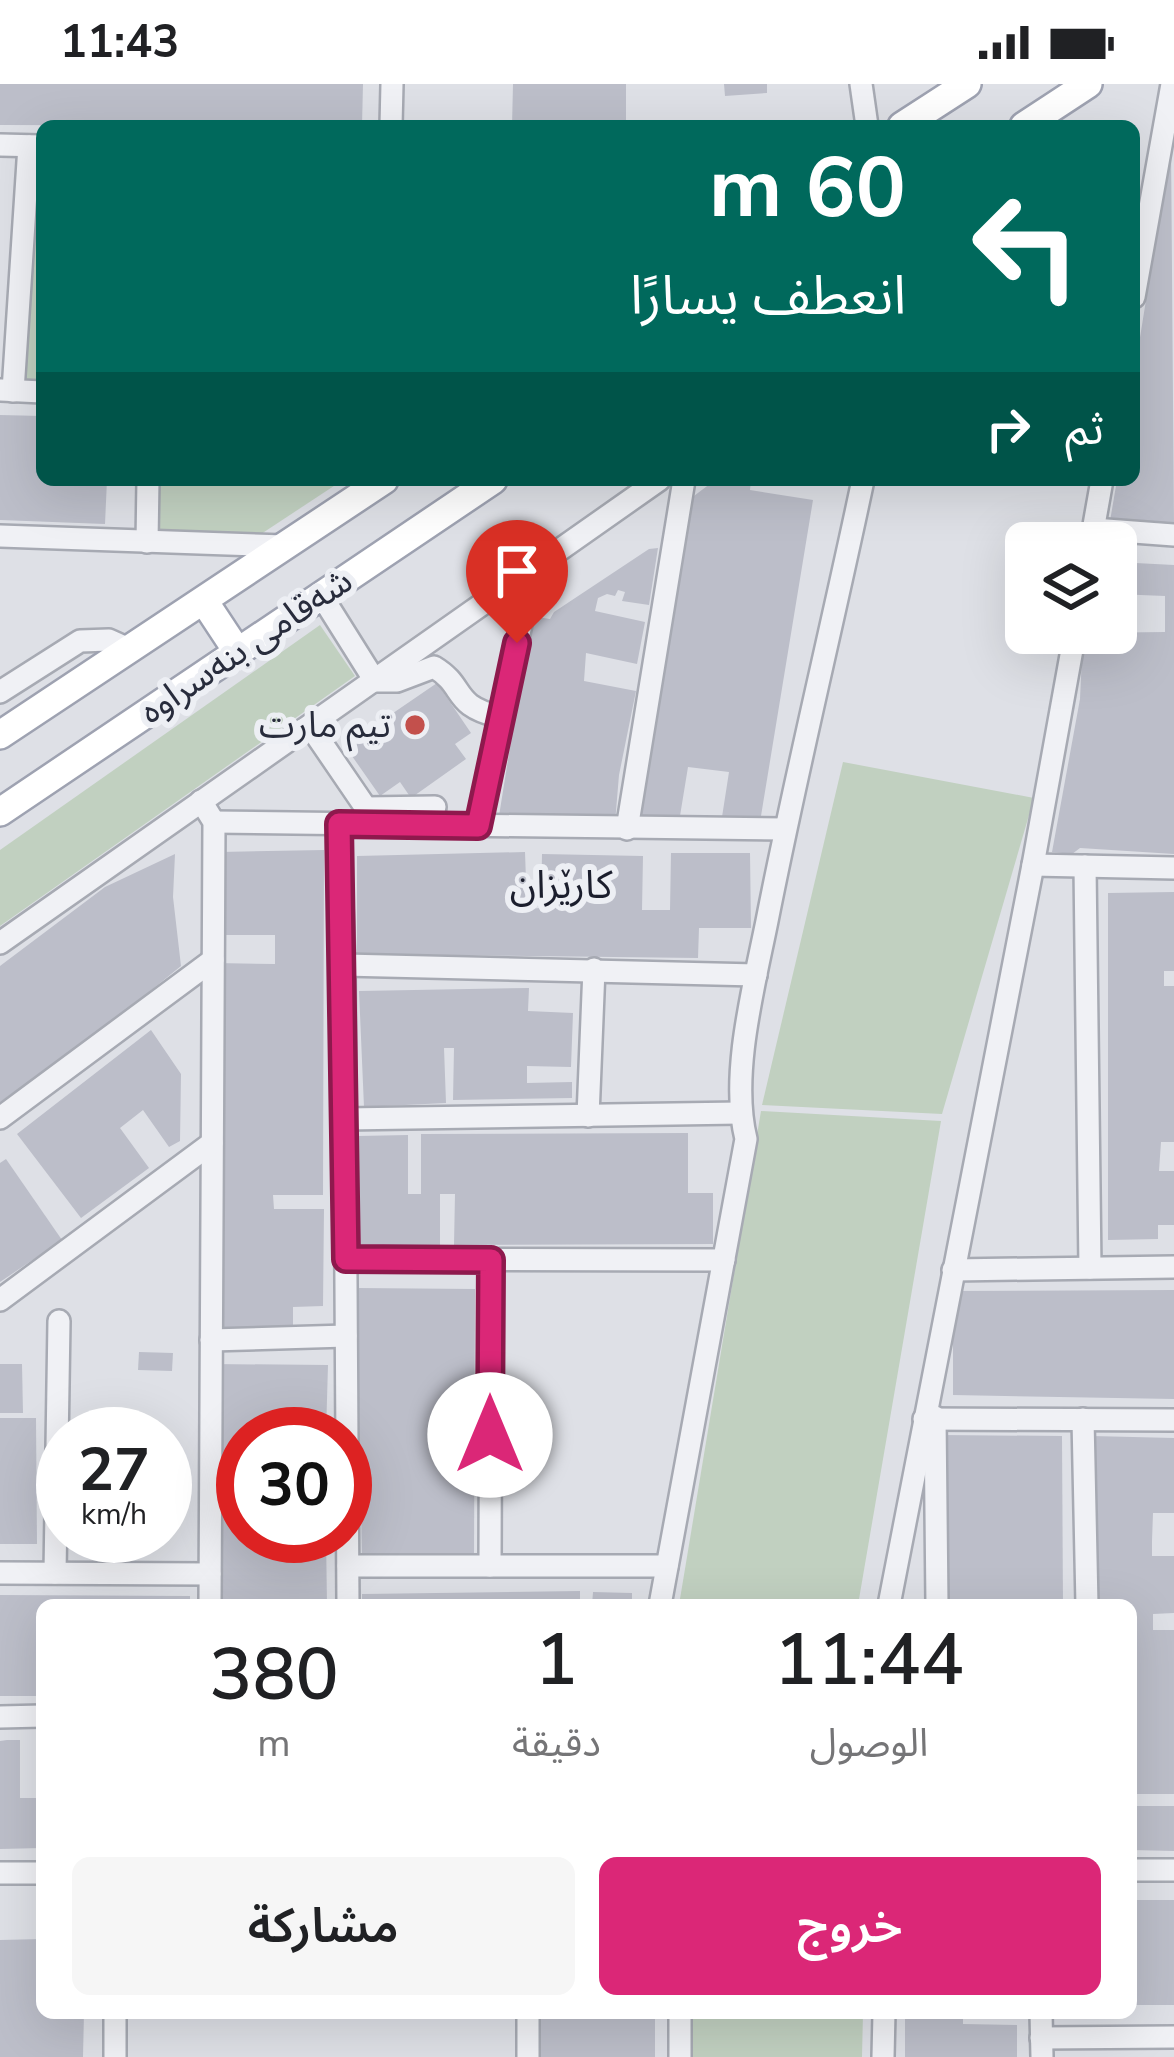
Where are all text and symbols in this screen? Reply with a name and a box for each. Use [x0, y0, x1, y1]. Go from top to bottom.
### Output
text: 11:43 [60, 12, 179, 73]
text: 60 m [709, 131, 906, 246]
icon: left [948, 168, 1104, 324]
text: انعطف يسارًا [630, 259, 906, 333]
icon: right [975, 396, 1041, 462]
text: ثم [1065, 399, 1104, 460]
pin [466, 520, 568, 643]
map controls [1005, 522, 1137, 654]
button: layers [1005, 522, 1137, 654]
icon: arrive [484, 538, 550, 604]
street label: شەقامی بنەسراوە [130, 557, 362, 735]
place label: تيم مارت [259, 701, 391, 752]
marker: تيم مارت [402, 712, 428, 738]
district label: کارێزان [510, 859, 613, 912]
position arrow [427, 1372, 553, 1498]
speed limit sign: 30 [216, 1407, 372, 1563]
text: 27 [78, 1429, 150, 1511]
text: km/h [81, 1494, 147, 1535]
text: 1 [535, 1611, 578, 1709]
text: 11:44 [774, 1611, 964, 1709]
text: 380 [209, 1626, 339, 1724]
text: m [257, 1717, 291, 1770]
text: دقيقة [512, 1717, 601, 1770]
text: الوصول [810, 1717, 928, 1770]
button: مشاركة [72, 1857, 575, 1995]
button: خروج [599, 1857, 1101, 1995]

